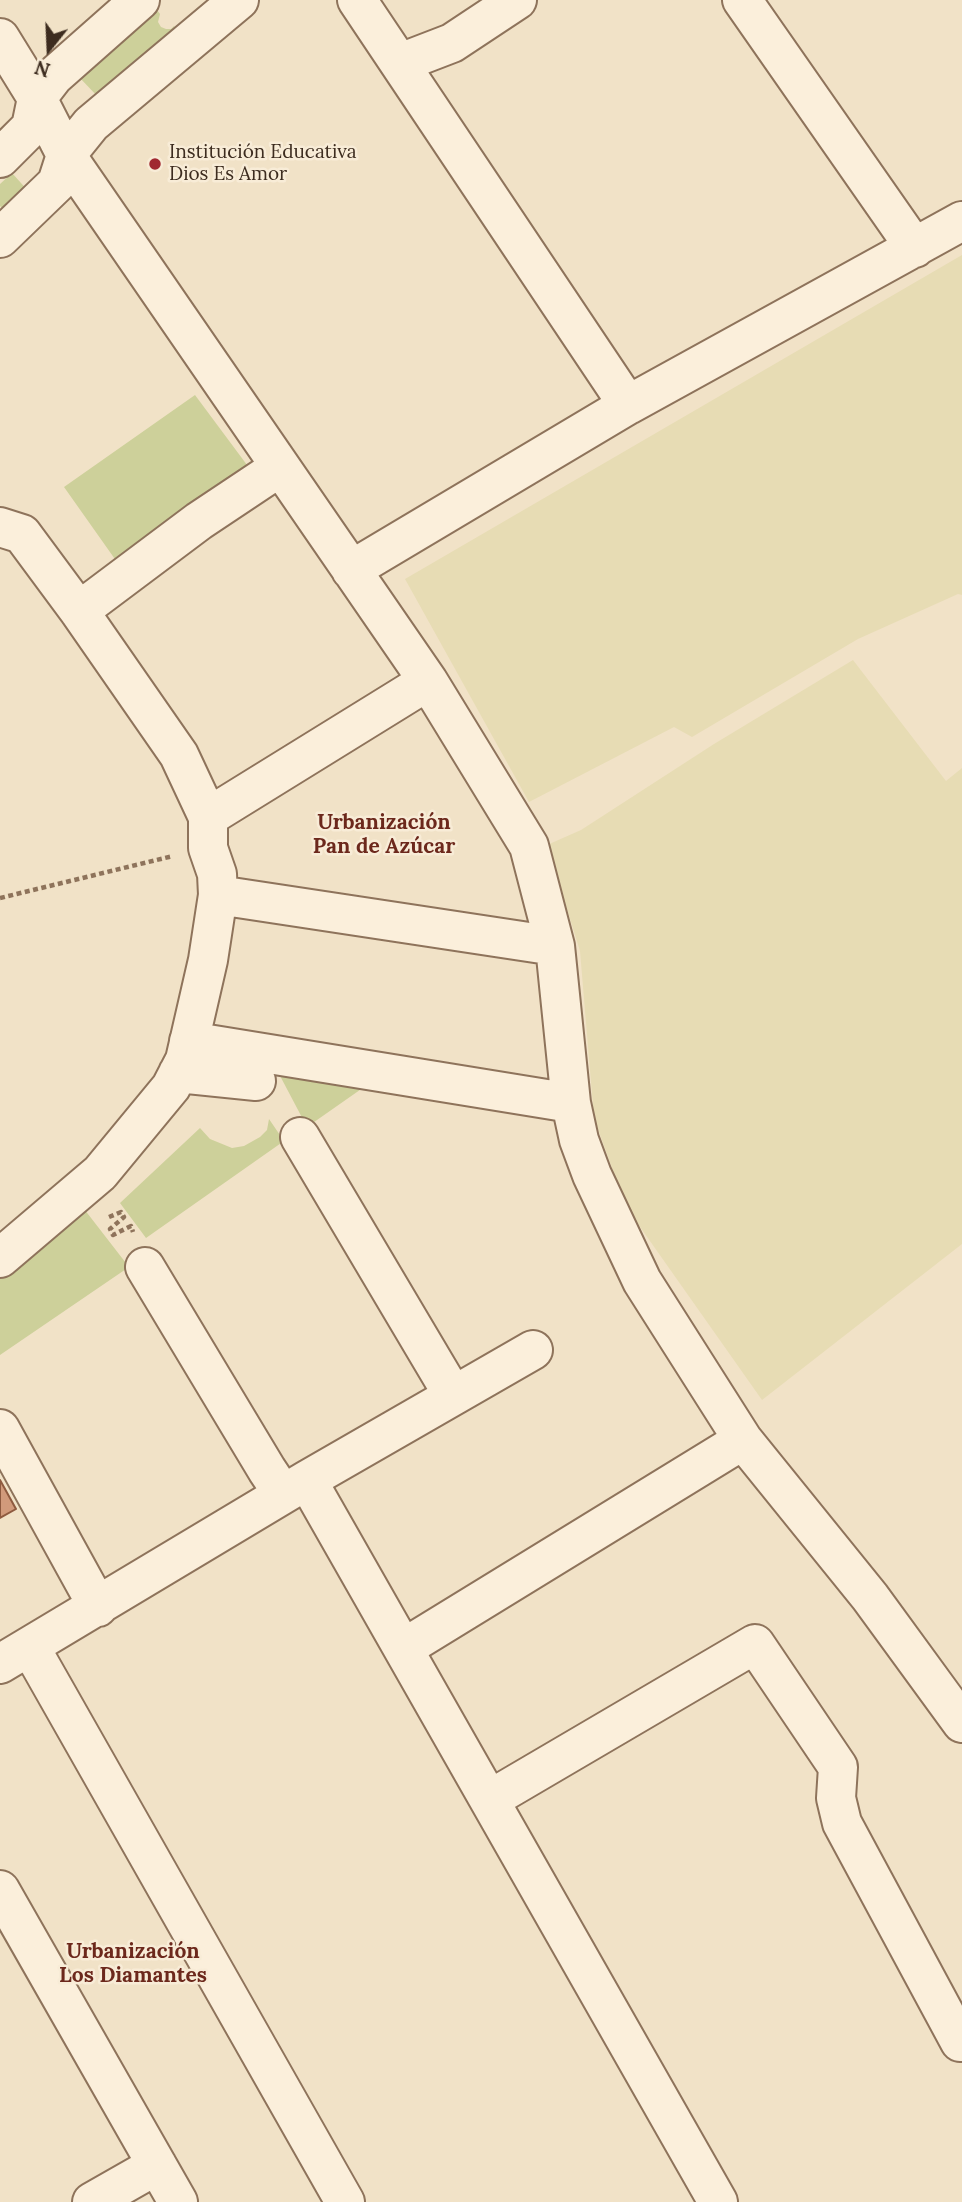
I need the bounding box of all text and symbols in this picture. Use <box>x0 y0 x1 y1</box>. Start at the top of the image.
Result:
north arrow <box>14 14 84 84</box>
text: N <box>32 55 53 83</box>
place label: Institución Educativa Dios Es Amor <box>169 142 356 186</box>
marker: Institución Educativa Dios Es Amor <box>147 156 163 172</box>
district label: Urbanización Pan de Azúcar <box>313 810 455 860</box>
district label: Urbanización Los Diamantes <box>59 1939 207 1989</box>

